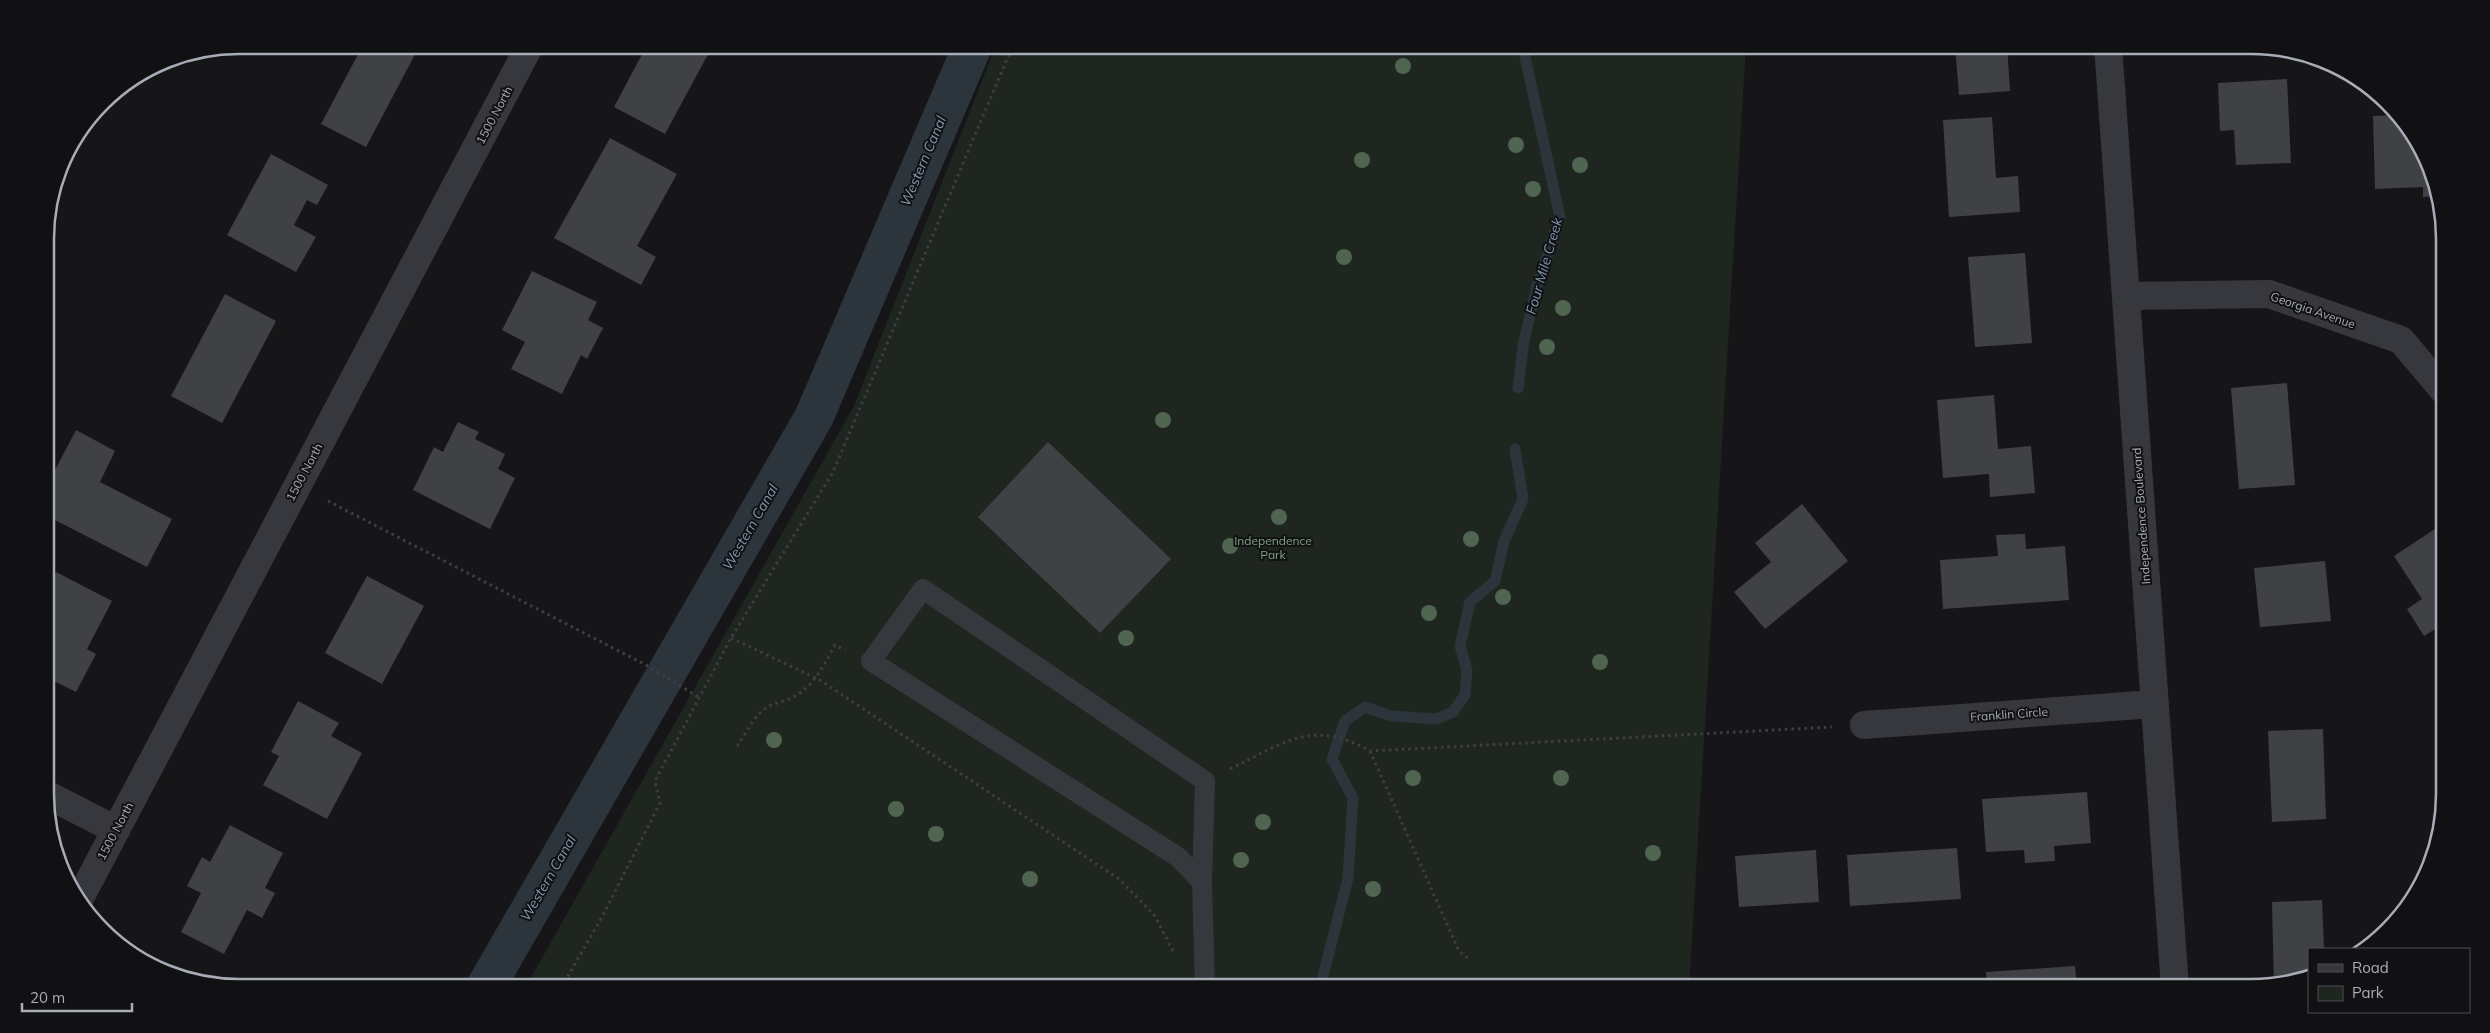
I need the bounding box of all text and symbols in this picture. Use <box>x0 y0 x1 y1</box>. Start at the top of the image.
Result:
street label: 1500 North <box>472 83 516 147</box>
water label: Western Canal <box>896 113 950 209</box>
water label: Four Mile Creek <box>1522 215 1567 316</box>
street label: Georgia Avenue <box>2269 288 2357 332</box>
street label: 1500 North <box>282 440 326 504</box>
street label: Independence Boulevard <box>2129 447 2153 585</box>
water label: Western Canal <box>718 480 782 573</box>
park label: Independence Park <box>1234 533 1312 562</box>
street label: Franklin Circle <box>1970 704 2048 724</box>
street label: 1500 North <box>93 799 137 863</box>
water label: Western Canal <box>516 831 580 924</box>
legend <box>2308 948 2470 1013</box>
text: Road <box>2352 958 2389 977</box>
scale bar <box>22 980 132 1012</box>
text: Park <box>2352 983 2384 1002</box>
text: 20 m <box>30 988 65 1007</box>

